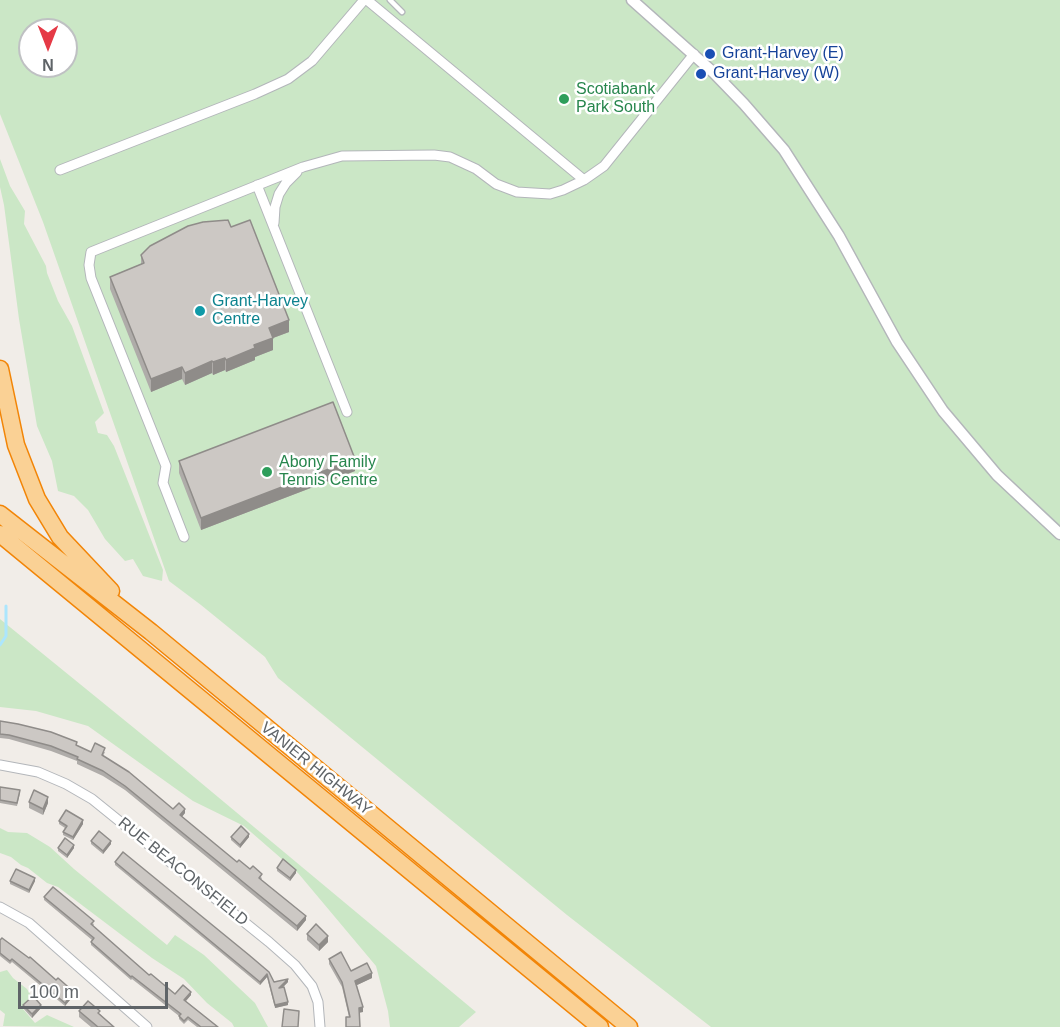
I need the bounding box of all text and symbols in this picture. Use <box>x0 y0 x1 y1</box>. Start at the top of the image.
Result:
north arrow <box>18 18 78 78</box>
place label: Grant-Harvey (E) <box>722 44 844 64</box>
marker: Grant-Harvey (E) <box>703 47 717 61</box>
text: N <box>42 56 54 73</box>
place label: Grant-Harvey (W) <box>713 64 839 84</box>
marker: Grant-Harvey (W) <box>694 67 708 81</box>
place label: Scotiabank Park South <box>576 80 655 118</box>
marker: Scotiabank Park South <box>557 92 571 106</box>
place label: Grant-Harvey Centre <box>212 292 308 330</box>
marker: Grant-Harvey Centre <box>193 304 207 318</box>
place label: Abony Family Tennis Centre <box>279 453 378 491</box>
marker: Abony Family Tennis Centre <box>260 465 274 479</box>
street label: VANIER HIGHWAY <box>257 718 375 820</box>
street label: RUE BEACONSFIELD <box>114 814 252 930</box>
scale bar <box>21 970 171 1008</box>
text: 100 m <box>29 982 79 1002</box>

